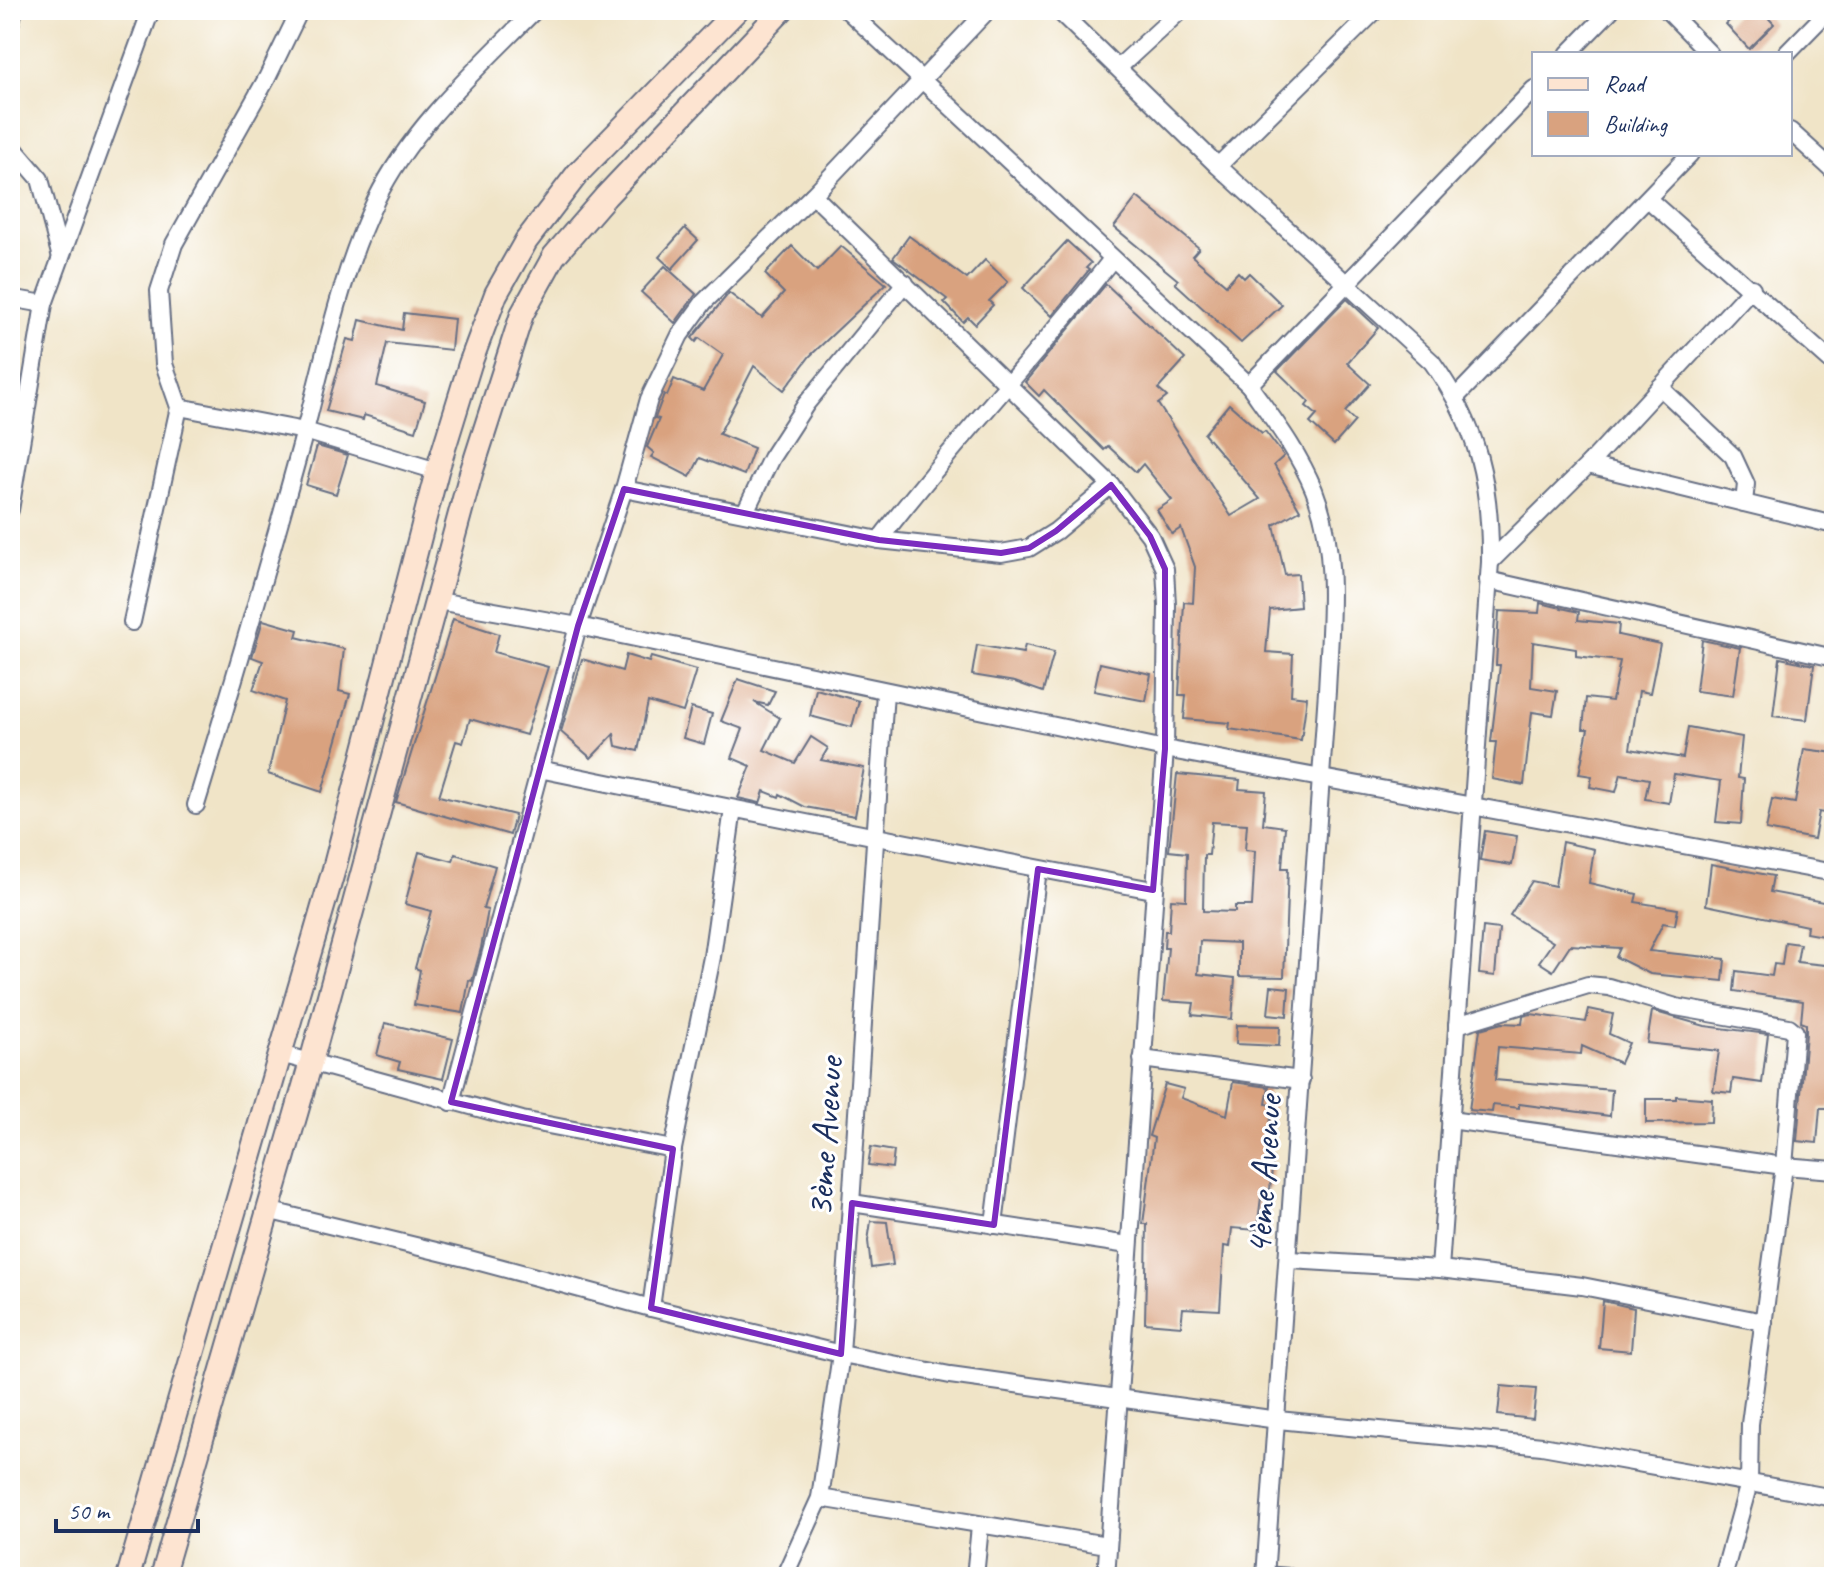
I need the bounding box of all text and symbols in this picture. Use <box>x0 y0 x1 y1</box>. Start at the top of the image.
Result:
legend <box>1532 52 1792 156</box>
text: Road <box>1604 69 1648 99</box>
text: Building <box>1604 109 1669 139</box>
street label: 3ème Avenue <box>795 1053 854 1218</box>
street label: 4ème Avenue <box>1234 1091 1293 1256</box>
scale bar <box>56 1483 198 1533</box>
text: 50 m <box>68 1496 111 1526</box>

